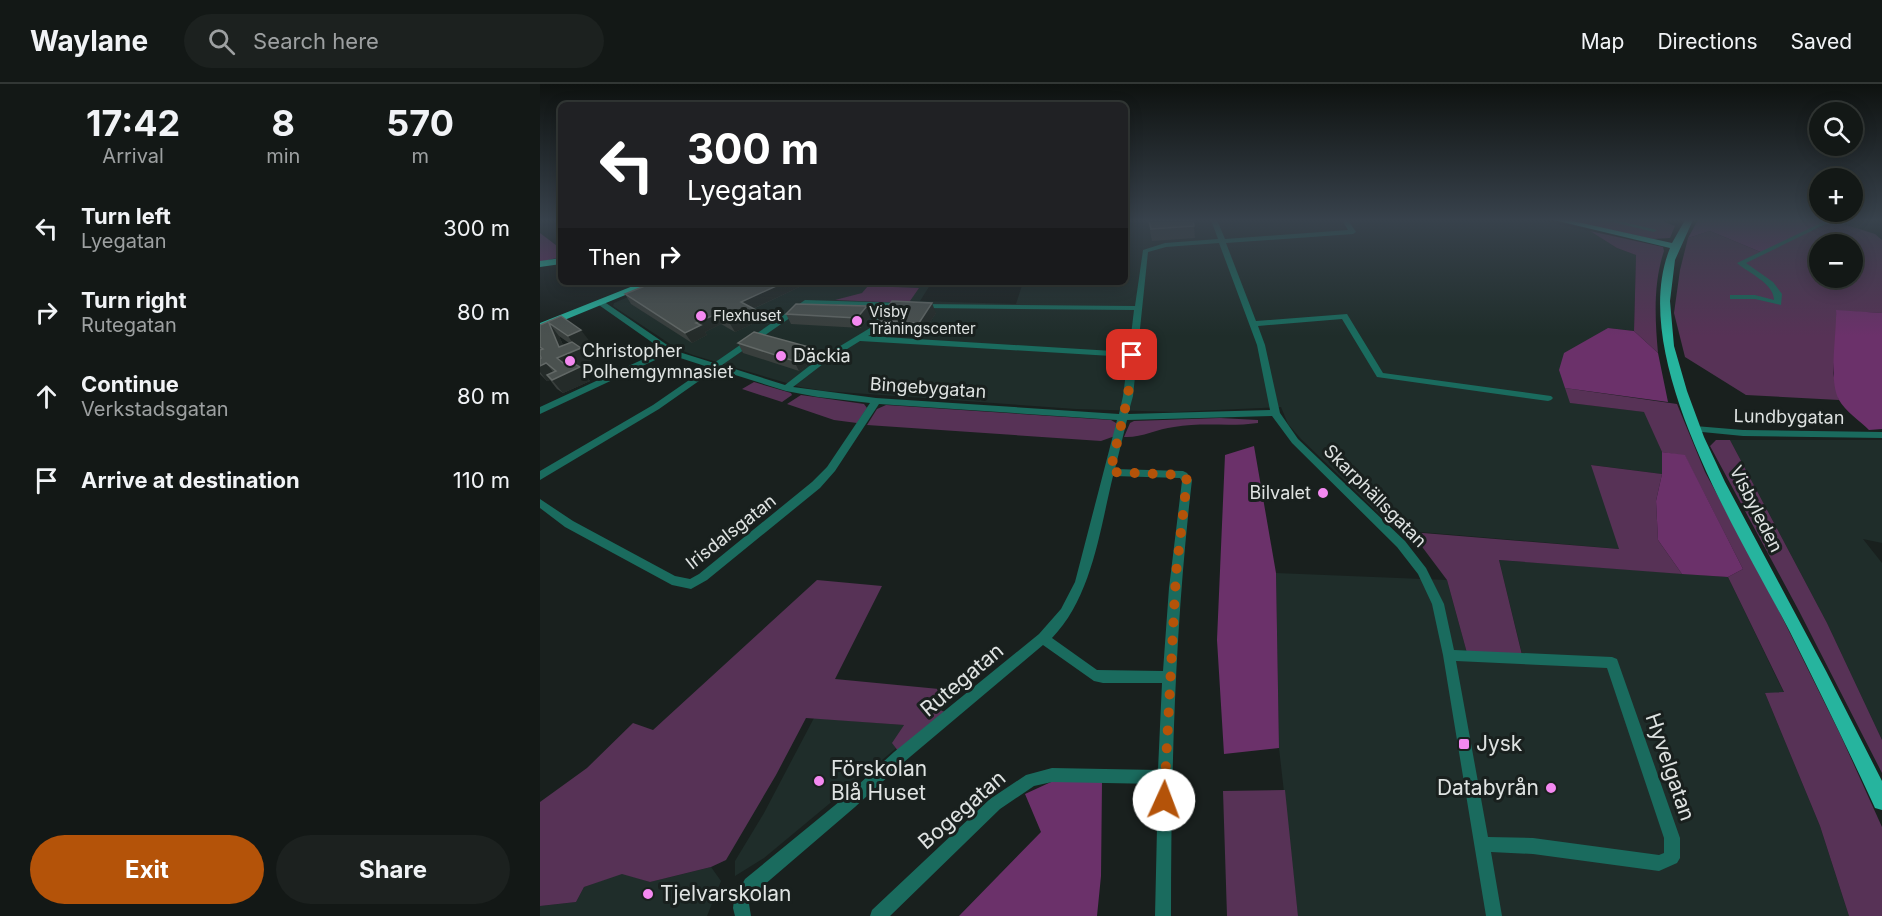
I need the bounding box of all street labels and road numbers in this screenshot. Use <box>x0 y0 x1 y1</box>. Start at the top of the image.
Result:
street label: Bingebygatan <box>869 373 987 402</box>
street label: Lundbygatan <box>1733 405 1845 428</box>
street label: Skarphällsgatan <box>1320 440 1431 551</box>
street label: Visbyleden <box>1726 462 1787 555</box>
street label: Irisdalsgatan <box>681 490 780 573</box>
street label: Rutegatan <box>915 638 1008 722</box>
street label: Hyvelgatan <box>1640 710 1701 824</box>
street label: Bogegatan <box>913 765 1010 854</box>

